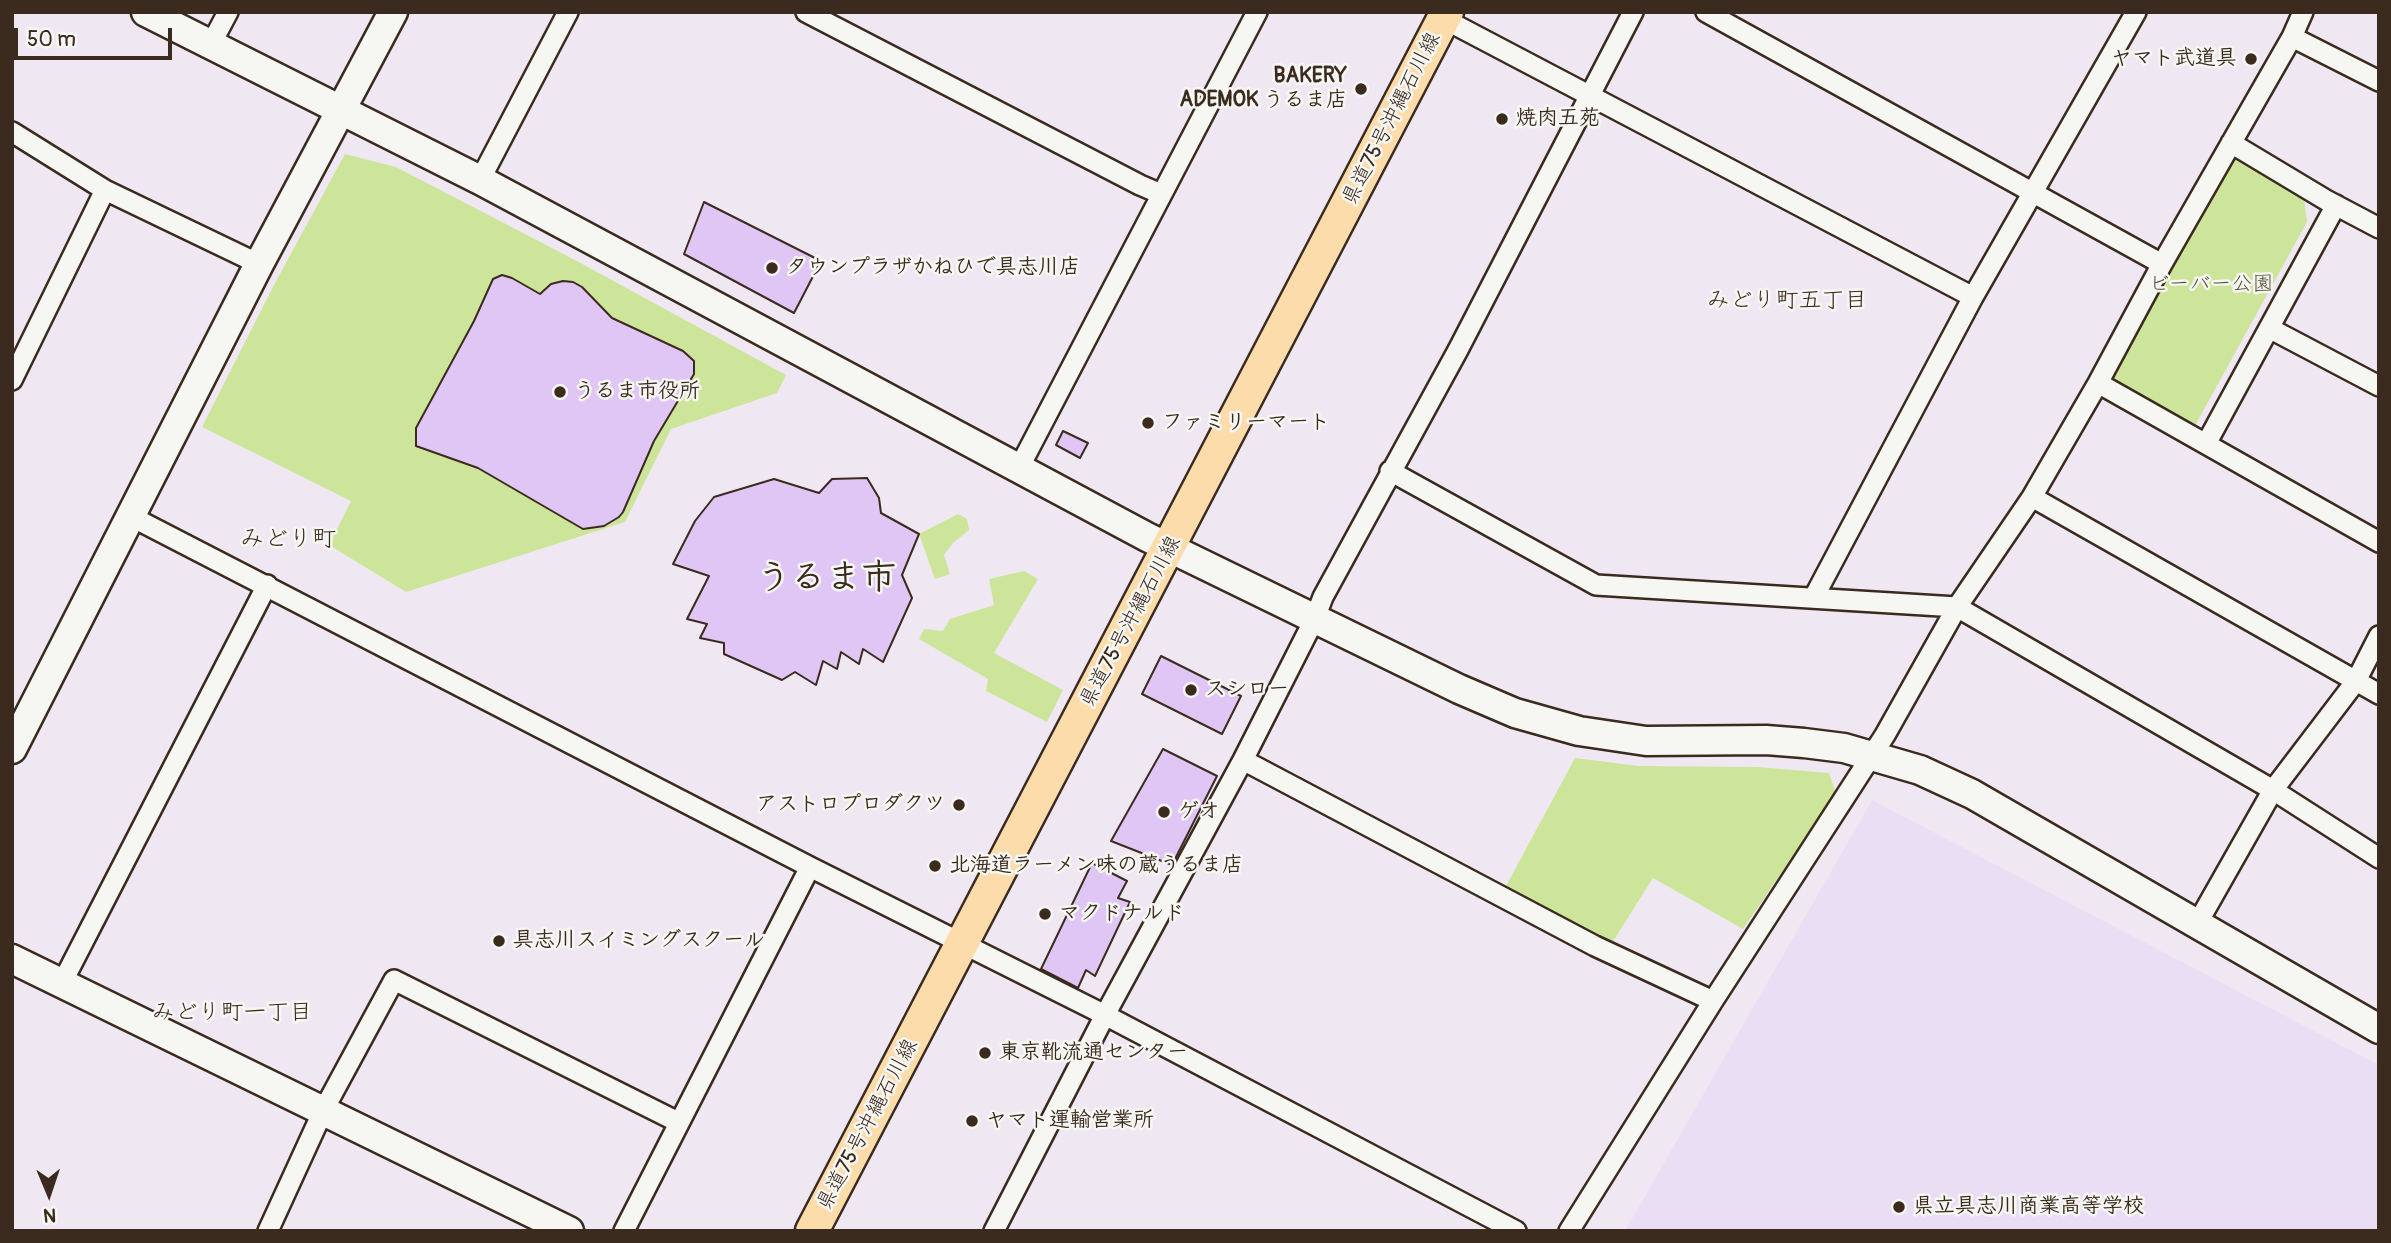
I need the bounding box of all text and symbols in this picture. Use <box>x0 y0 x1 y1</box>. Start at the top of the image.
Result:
scale bar <box>18 14 175 58</box>
text: 50 m <box>27 26 76 53</box>
street label: 県道75号沖縄石川線 <box>1338 28 1446 210</box>
place label: ヤマト武道具 <box>2111 46 2237 72</box>
marker: ヤマト武道具 <box>2243 51 2259 67</box>
place label: BAKERY ADEMOK うるま店 <box>1180 64 1347 114</box>
marker: BAKERY ADEMOK うるま店 <box>1353 81 1369 97</box>
place label: 焼肉五苑 <box>1516 106 1600 132</box>
marker: 焼肉五苑 <box>1494 111 1510 127</box>
place label: タウンプラザかねひで具志川店 <box>786 255 1080 281</box>
marker: タウンプラザかねひで具志川店 <box>764 260 780 276</box>
park label: ビーバー公園 <box>2149 272 2273 298</box>
district label: みどり町五丁目 <box>1707 287 1867 315</box>
place label: うるま市役所 <box>574 379 700 405</box>
marker: うるま市役所 <box>552 384 568 400</box>
place label: ファミリーマート <box>1162 410 1330 436</box>
marker: ファミリーマート <box>1140 415 1156 431</box>
district label: みどり町 <box>240 526 336 554</box>
street label: 県道75号沖縄石川線 <box>1075 532 1187 712</box>
district label: うるま市 <box>756 558 896 600</box>
place label: スシロー <box>1205 677 1289 703</box>
marker: スシロー <box>1183 682 1199 698</box>
place label: アストロプロダクツ <box>756 792 945 818</box>
marker: アストロプロダクツ <box>951 797 967 813</box>
place label: ゲオ <box>1178 799 1220 825</box>
marker: ゲオ <box>1156 804 1172 820</box>
place label: 北海道ラーメン味の蔵うるま店 <box>949 853 1243 879</box>
marker: 北海道ラーメン味の蔵うるま店 <box>927 858 943 874</box>
place label: マクドナルド <box>1059 901 1185 927</box>
marker: マクドナルド <box>1037 906 1053 922</box>
place label: 具志川スイミングスクール <box>513 928 765 954</box>
marker: 具志川スイミングスクール <box>491 933 507 949</box>
district label: みどり町一丁目 <box>152 999 312 1027</box>
street label: 県道75号沖縄石川線 <box>812 1035 924 1215</box>
place label: 東京靴流通センター <box>999 1040 1188 1066</box>
marker: 東京靴流通センター <box>977 1045 993 1061</box>
place label: ヤマト運輸営業所 <box>986 1108 1154 1134</box>
marker: ヤマト運輸営業所 <box>964 1113 980 1129</box>
north arrow <box>14 1159 84 1229</box>
place label: 県立具志川商業高等学校 <box>1913 1194 2144 1220</box>
marker: 県立具志川商業高等学校 <box>1891 1199 1907 1215</box>
text: N <box>43 1203 57 1227</box>

